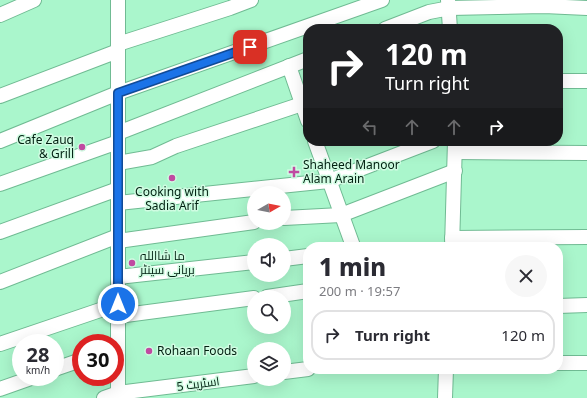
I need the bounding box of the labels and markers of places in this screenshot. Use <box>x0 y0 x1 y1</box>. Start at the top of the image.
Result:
pin <box>233 30 267 64</box>
place label: Cafe Zauq & Grill <box>17 131 74 162</box>
marker: Cafe Zauq & Grill <box>77 142 87 152</box>
place label: Shaheed Manoor Alam Arain <box>303 156 400 187</box>
marker: Shaheed Manoor Alam Arain <box>288 166 300 178</box>
marker: Cooking with Sadia Arif <box>167 173 177 183</box>
place label: Cooking with Sadia Arif <box>135 183 209 214</box>
place label: ما شااللہ بریانی سینٹر <box>139 247 195 278</box>
marker: ما شااللہ بریانی سینٹر <box>127 258 137 268</box>
place label: Rohaan Foods <box>157 342 237 359</box>
marker: Rohaan Foods <box>144 346 154 356</box>

